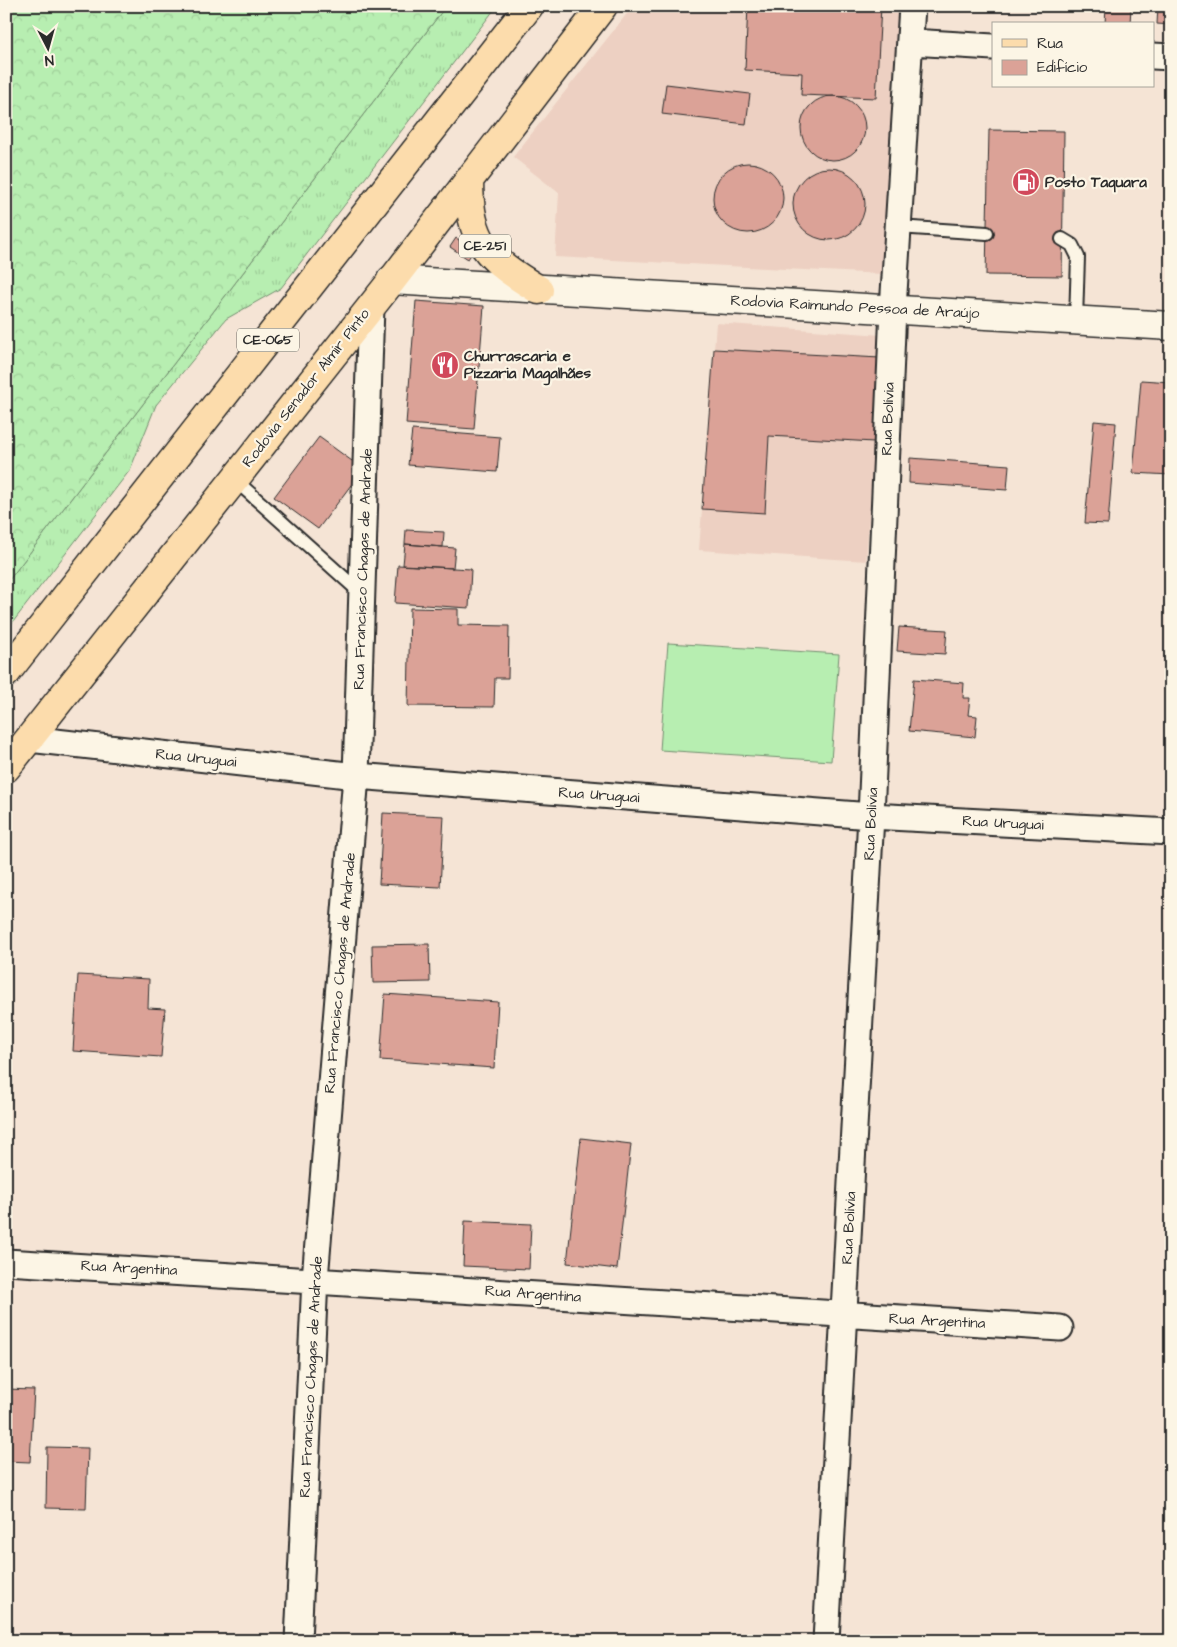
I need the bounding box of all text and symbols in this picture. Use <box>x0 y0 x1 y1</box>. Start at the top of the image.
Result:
north arrow <box>22 22 72 72</box>
legend <box>992 22 1154 88</box>
text: Rua <box>1037 33 1063 54</box>
text: N <box>44 50 55 70</box>
text: Edifício <box>1037 57 1088 78</box>
fuel station icon: Posto Taquara <box>1011 167 1041 197</box>
place label: Posto Taquara <box>1045 172 1147 193</box>
road number: CE-251 <box>459 235 511 258</box>
street label: Rodovia Raimundo Pessoa de Araújo <box>730 290 981 324</box>
street label: Rodovia Senador Almir Pinto <box>237 304 375 472</box>
road number: CE-065 <box>237 328 299 352</box>
place label: Churrascaria e Pizzaria Magalhães <box>464 346 591 386</box>
restaurant icon: Churrascaria e Pizzaria Magalhães <box>430 350 460 380</box>
street label: Rua Bolívia <box>876 382 900 456</box>
street label: Rua Francisco Chagas de Andrade <box>348 448 379 690</box>
street label: Rua Uruguai <box>154 743 238 774</box>
street label: Rua Uruguai <box>558 782 641 809</box>
street label: Rua Bolívia <box>859 786 883 861</box>
street label: Rua Uruguai <box>962 810 1045 837</box>
street label: Rua Francisco Chagas de Andrade <box>319 852 362 1094</box>
street label: Rua Bolívia <box>837 1190 861 1265</box>
street label: Rua Argentina <box>80 1255 178 1282</box>
street label: Rua Francisco Chagas de Andrade <box>294 1256 329 1498</box>
street label: Rua Argentina <box>484 1280 582 1309</box>
street label: Rua Argentina <box>888 1308 986 1335</box>

